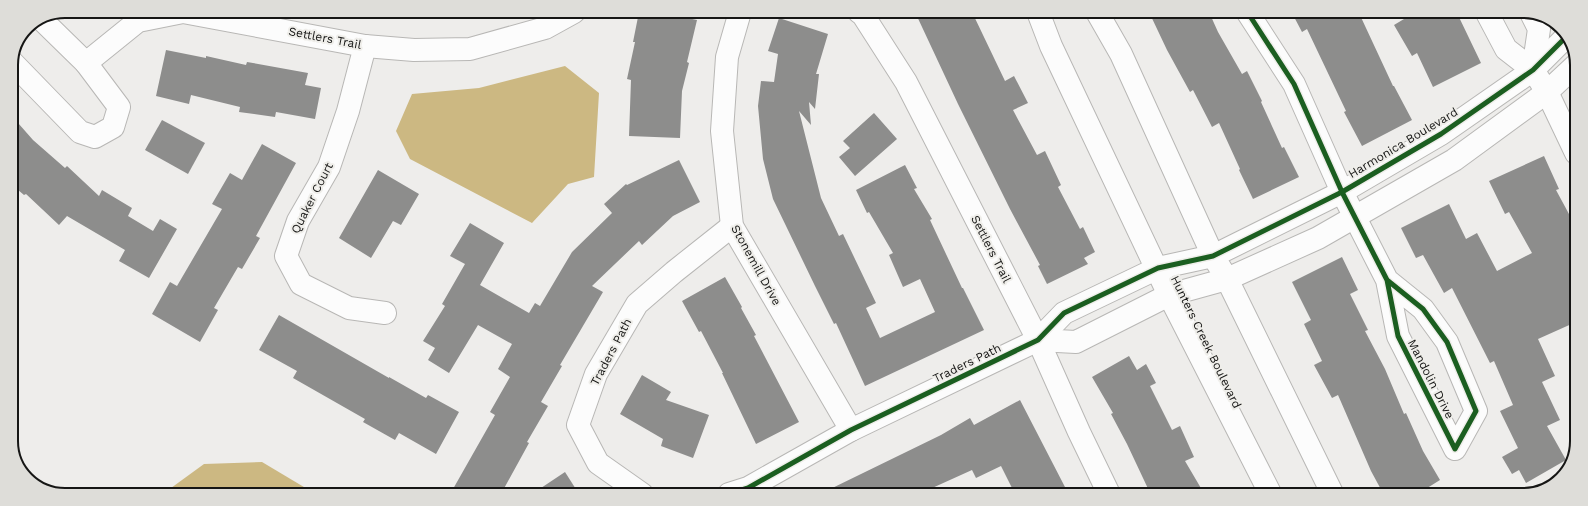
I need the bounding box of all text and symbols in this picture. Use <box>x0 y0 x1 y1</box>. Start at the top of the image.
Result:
street label: Settlers Trail <box>287 24 363 52</box>
street label: Harmonica Boulevard <box>1346 105 1460 181</box>
street label: Quaker Court <box>288 160 336 236</box>
street label: Settlers Trail <box>968 213 1014 285</box>
street label: Stonemill Drive <box>728 222 784 308</box>
street label: Hunters Creek Boulevard <box>1168 273 1244 411</box>
street label: Traders Path <box>588 316 634 388</box>
street label: Mandolin Drive <box>1405 337 1457 421</box>
street label: Traders Path <box>931 341 1003 385</box>

